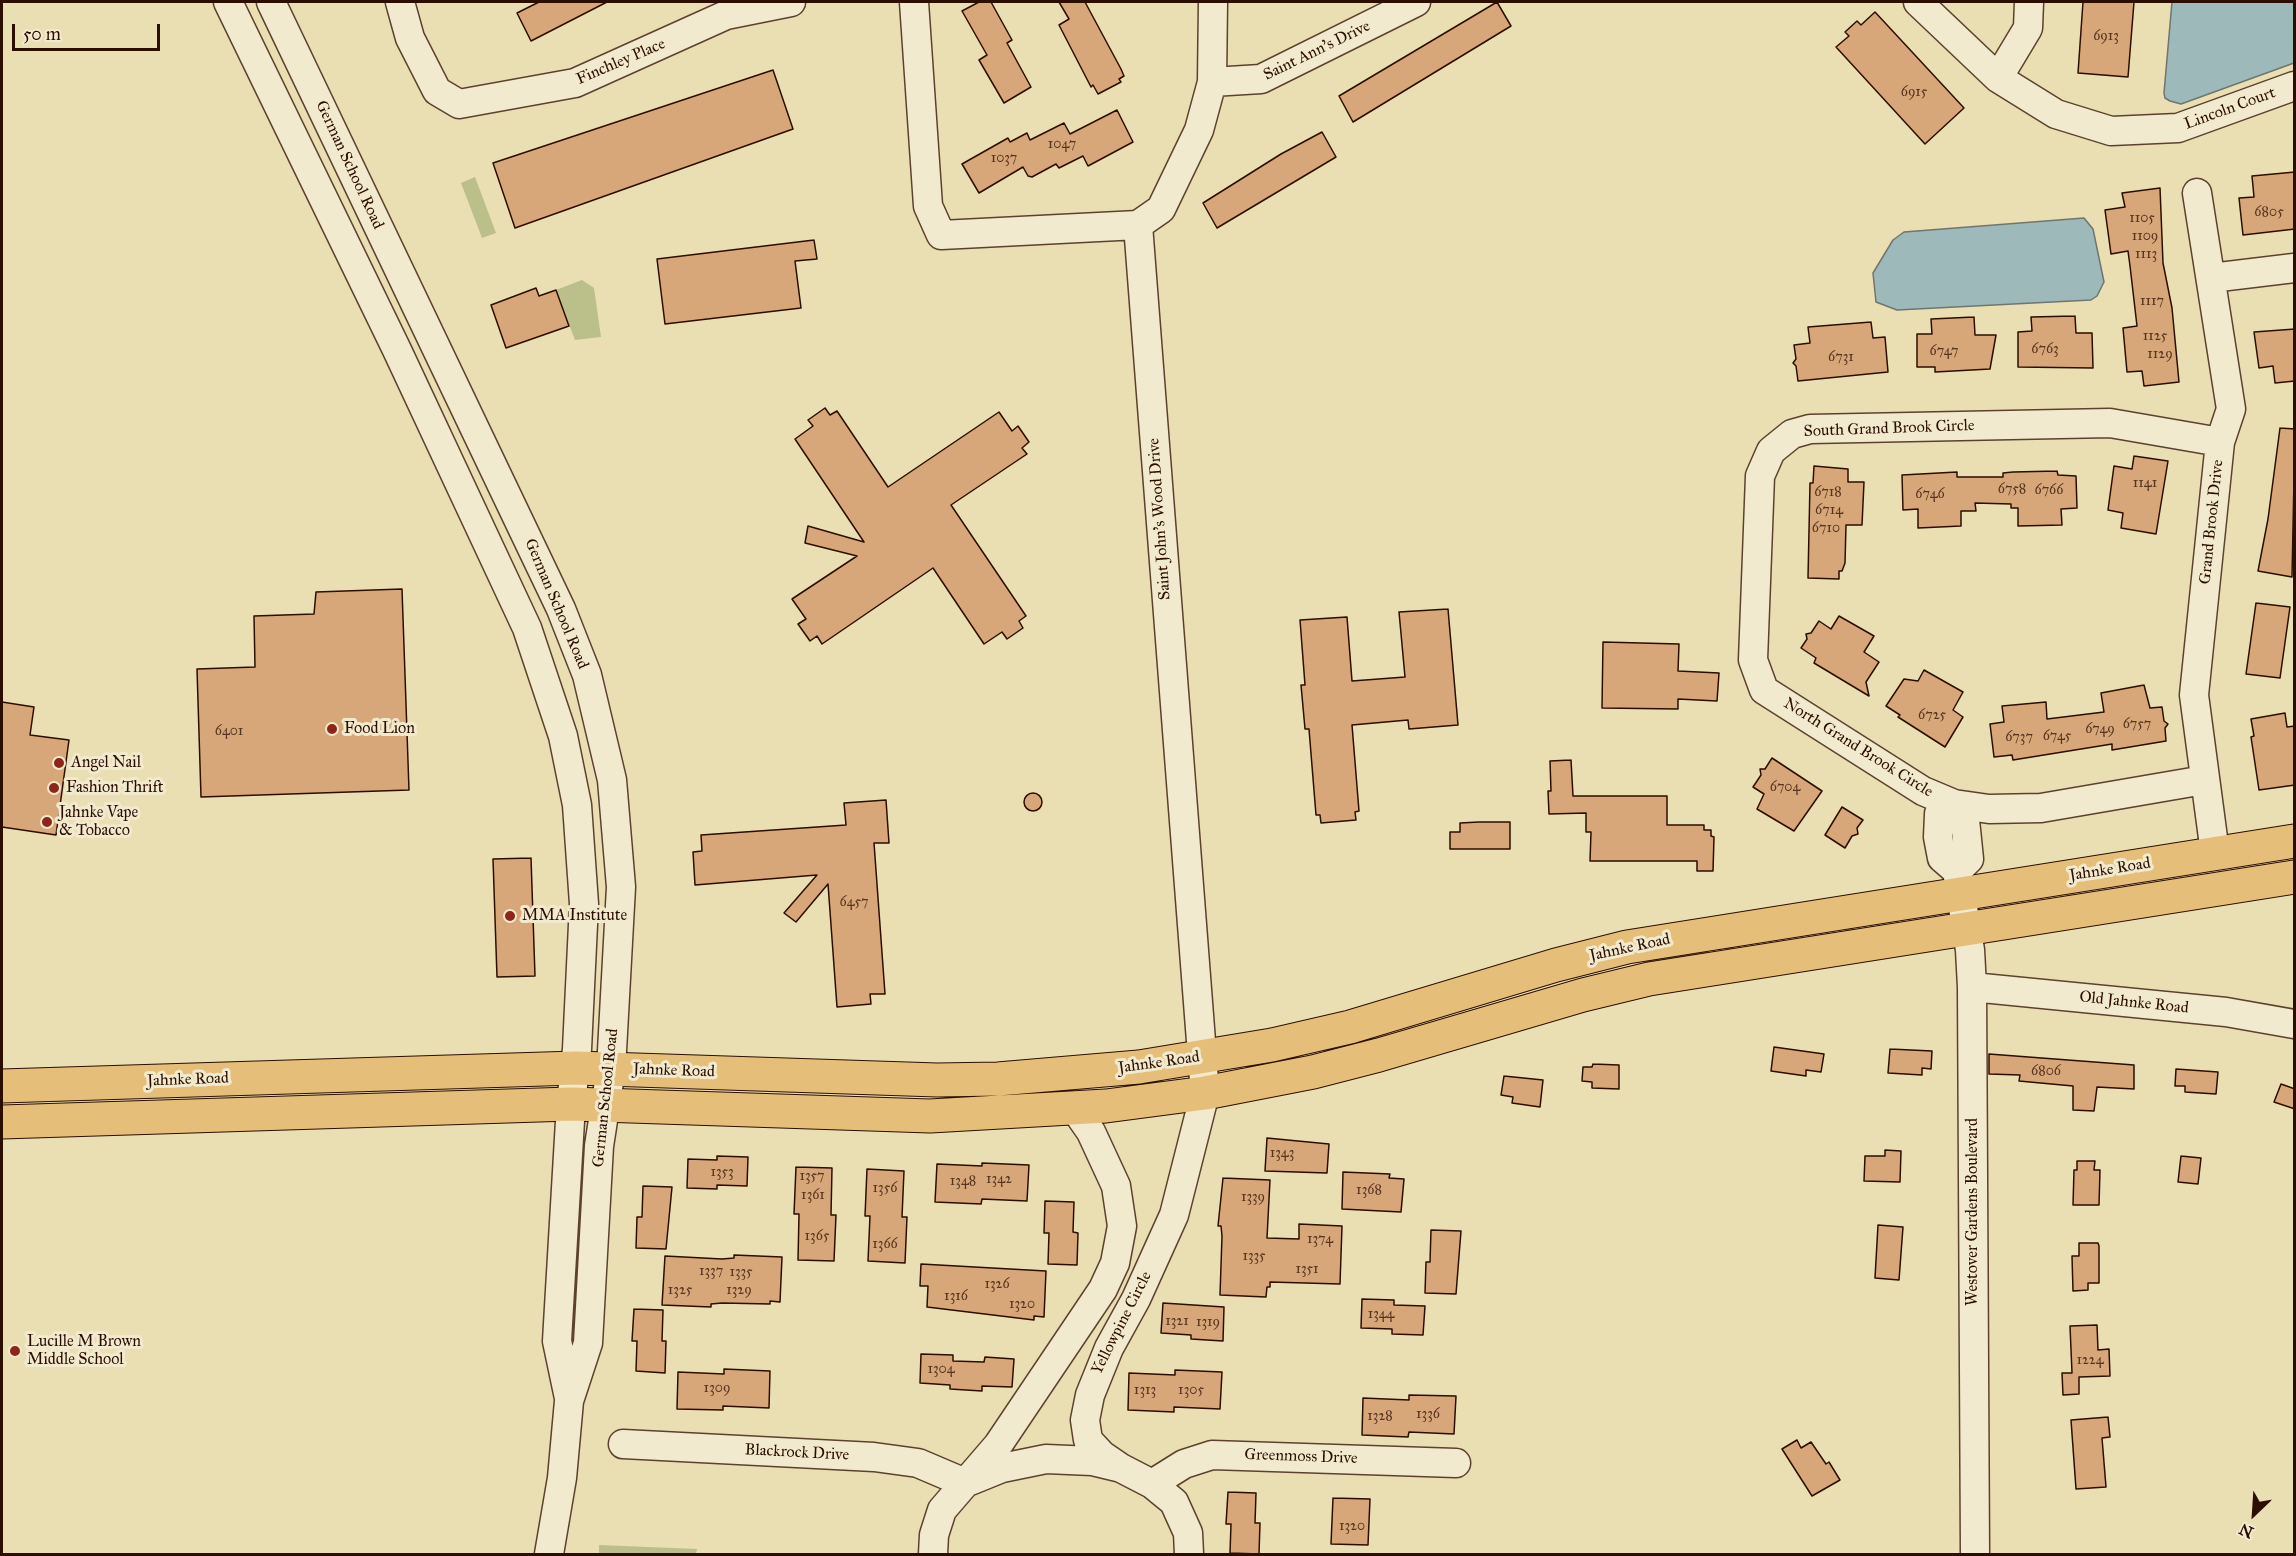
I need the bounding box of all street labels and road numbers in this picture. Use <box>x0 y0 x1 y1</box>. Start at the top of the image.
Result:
street label: Saint Ann's Drive <box>1261 17 1373 85</box>
street label: Finchley Place <box>574 35 668 89</box>
street label: Lincoln Court <box>2182 84 2278 134</box>
street label: German School Road <box>311 98 387 232</box>
street label: South Grand Brook Circle <box>1803 416 1975 442</box>
street label: Saint John's Wood Drive <box>1145 437 1175 601</box>
street label: Grand Brook Drive <box>2196 459 2228 585</box>
street label: German School Road <box>520 536 592 672</box>
street label: North Grand Brook Circle <box>1780 694 1936 802</box>
street label: Jahnke Road <box>2068 854 2152 886</box>
street label: Jahnke Road <box>1588 930 1672 966</box>
street label: Old Jahnke Road <box>2078 988 2190 1018</box>
street label: German School Road <box>589 1028 623 1168</box>
street label: Jahnke Road <box>1117 1048 1201 1078</box>
street label: Jahnke Road <box>633 1060 715 1082</box>
street label: Jahnke Road <box>147 1069 229 1091</box>
street label: Westover Gardens Boulevard <box>1963 1118 1983 1306</box>
street label: Yellowpine Circle <box>1088 1268 1156 1378</box>
street label: Blackrock Drive <box>744 1441 850 1465</box>
street label: Greenmoss Drive <box>1244 1445 1358 1469</box>

